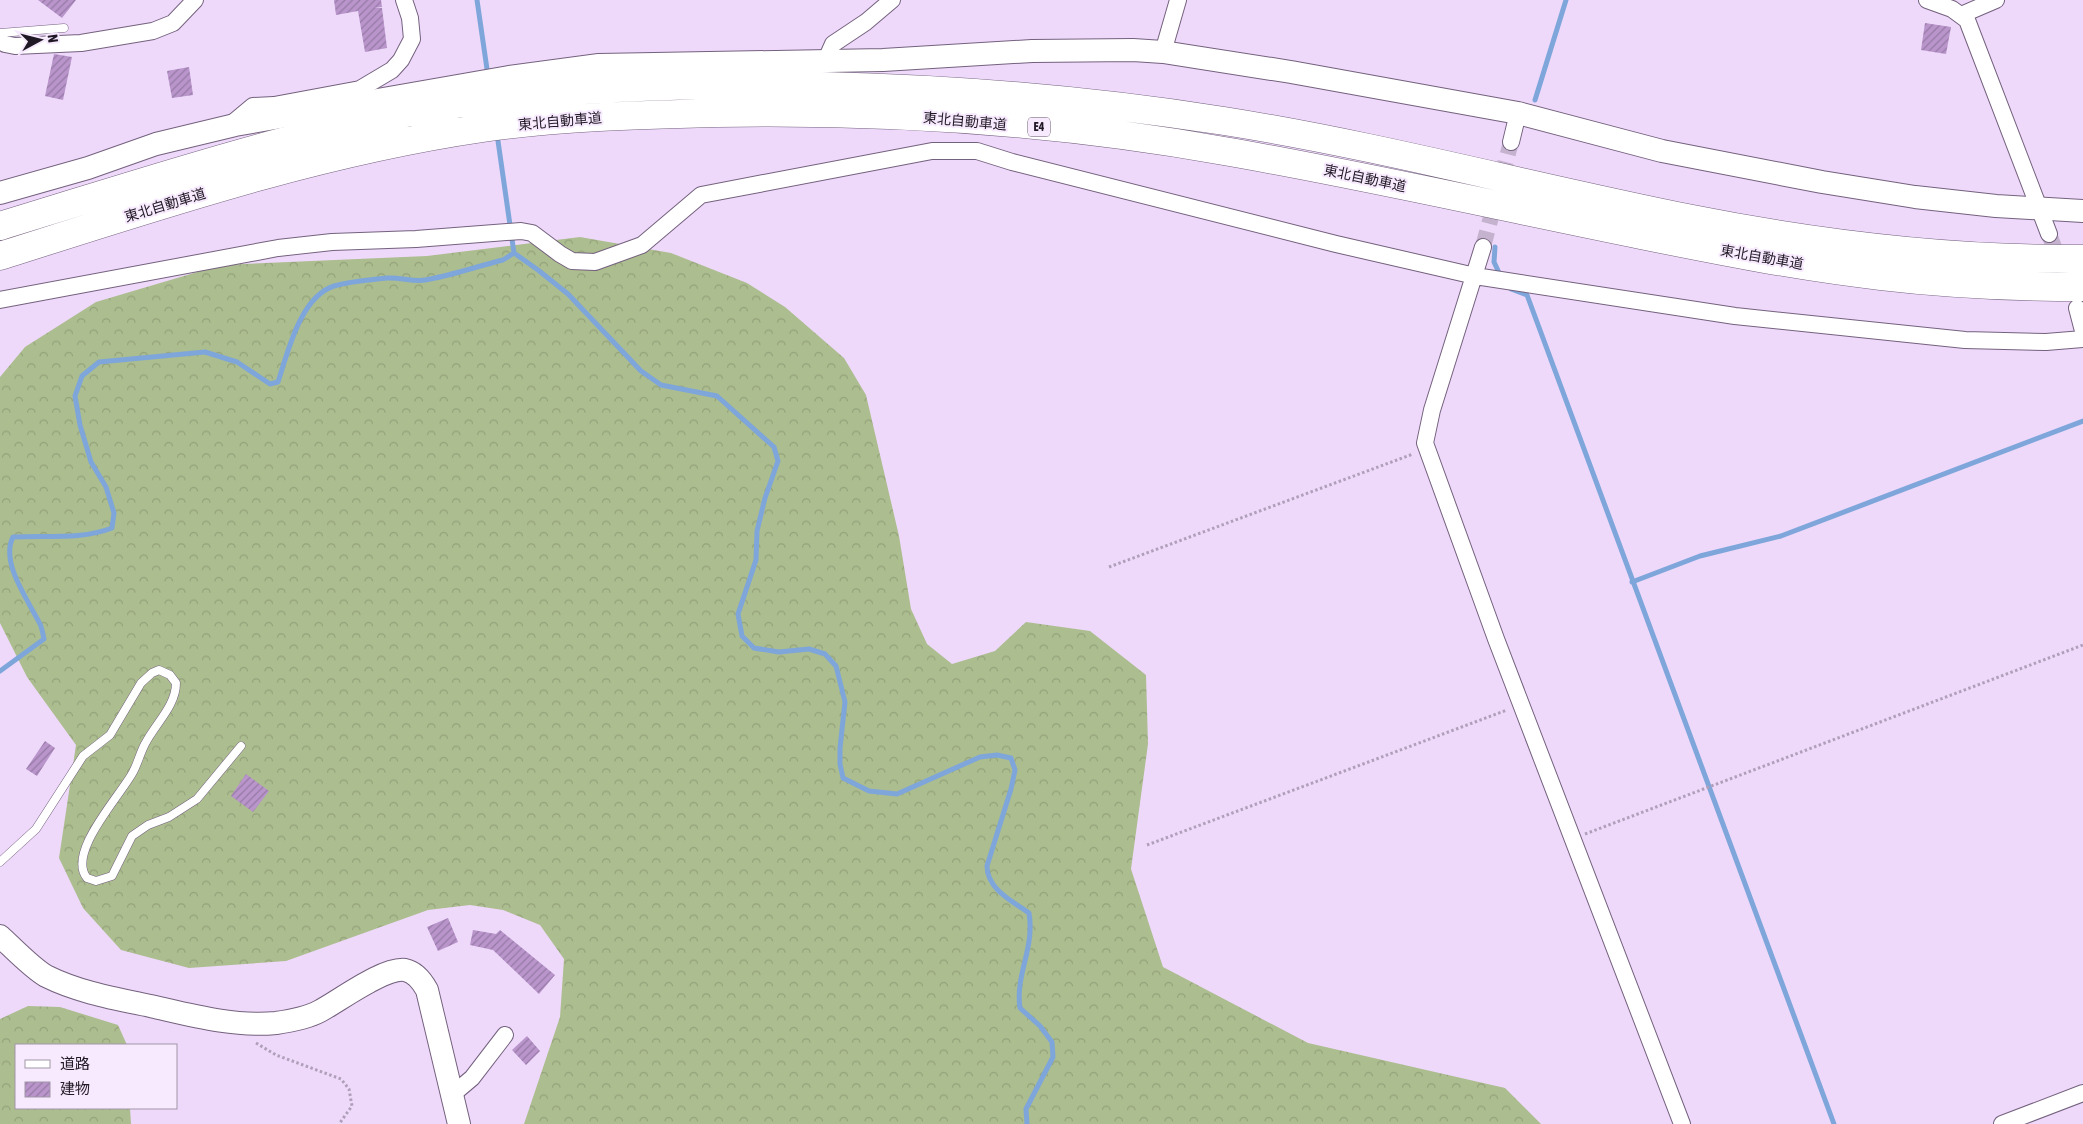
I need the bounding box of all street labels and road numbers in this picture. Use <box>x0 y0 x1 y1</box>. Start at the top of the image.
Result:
street label: 東北自動車道 <box>517 109 603 133</box>
street label: 東北自動車道 <box>922 109 1008 133</box>
road number: E4 <box>1028 118 1050 136</box>
street label: 東北自動車道 <box>1322 161 1408 195</box>
street label: 東北自動車道 <box>122 185 208 225</box>
street label: 東北自動車道 <box>1719 242 1805 272</box>

